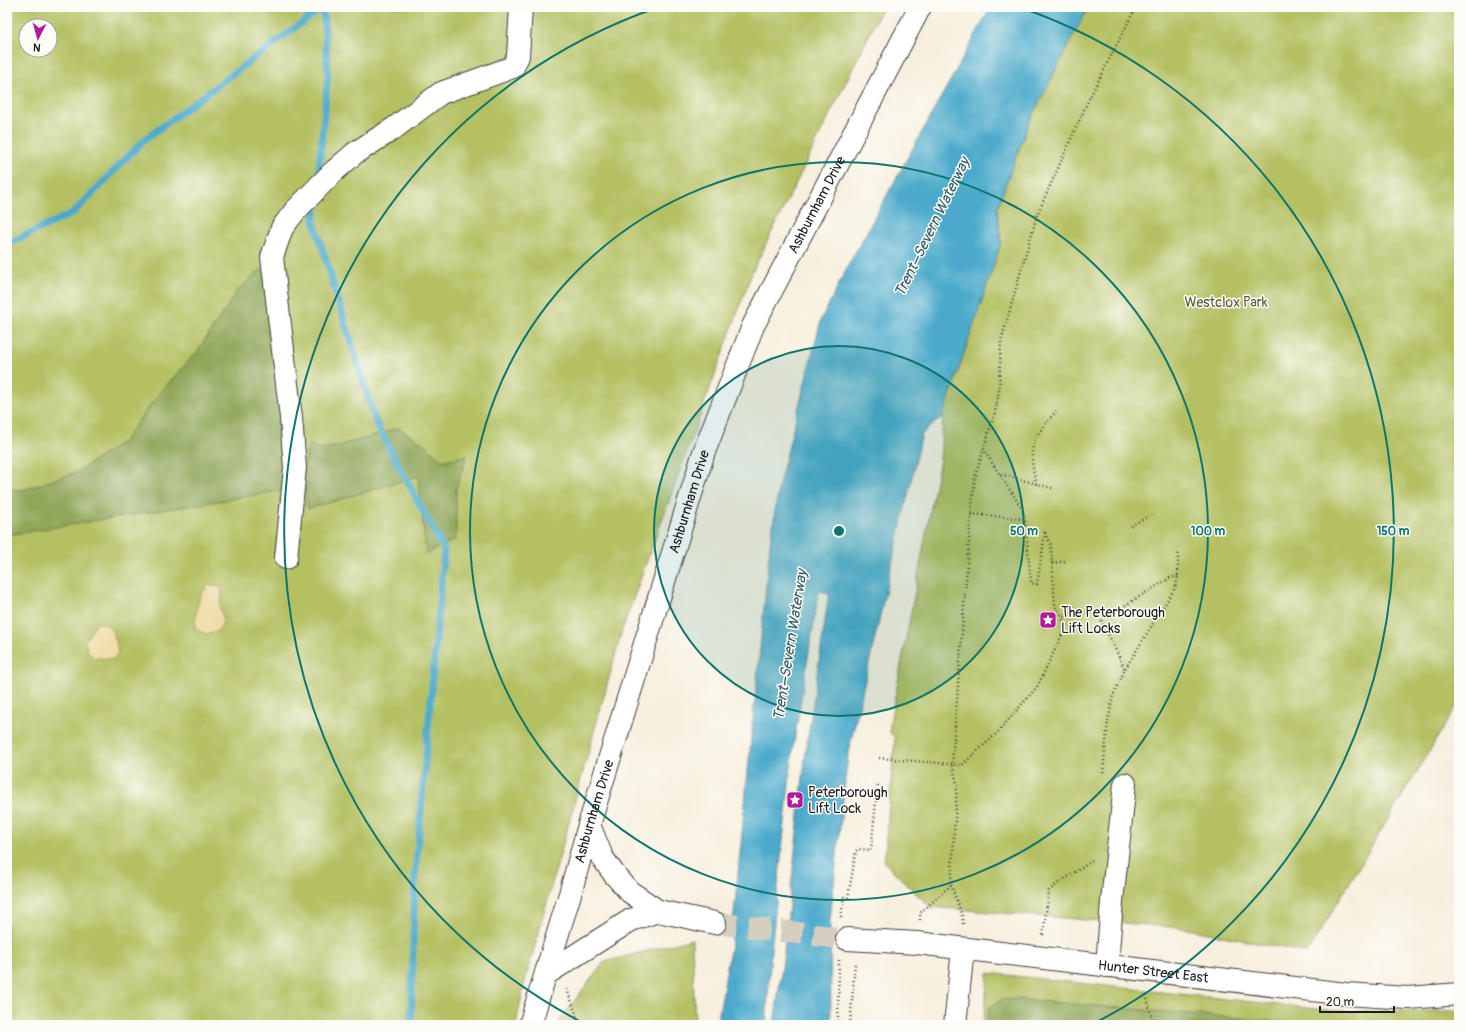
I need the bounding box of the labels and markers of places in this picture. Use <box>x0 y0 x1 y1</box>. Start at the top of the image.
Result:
centre of rings <box>832 524 846 538</box>
place label: The Peterborough Lift Locks <box>1061 604 1165 637</box>
place icon: The Peterborough Lift Locks <box>1038 610 1058 630</box>
place label: Peterborough Lift Lock <box>808 784 888 817</box>
place icon: Peterborough Lift Lock <box>785 790 805 810</box>

